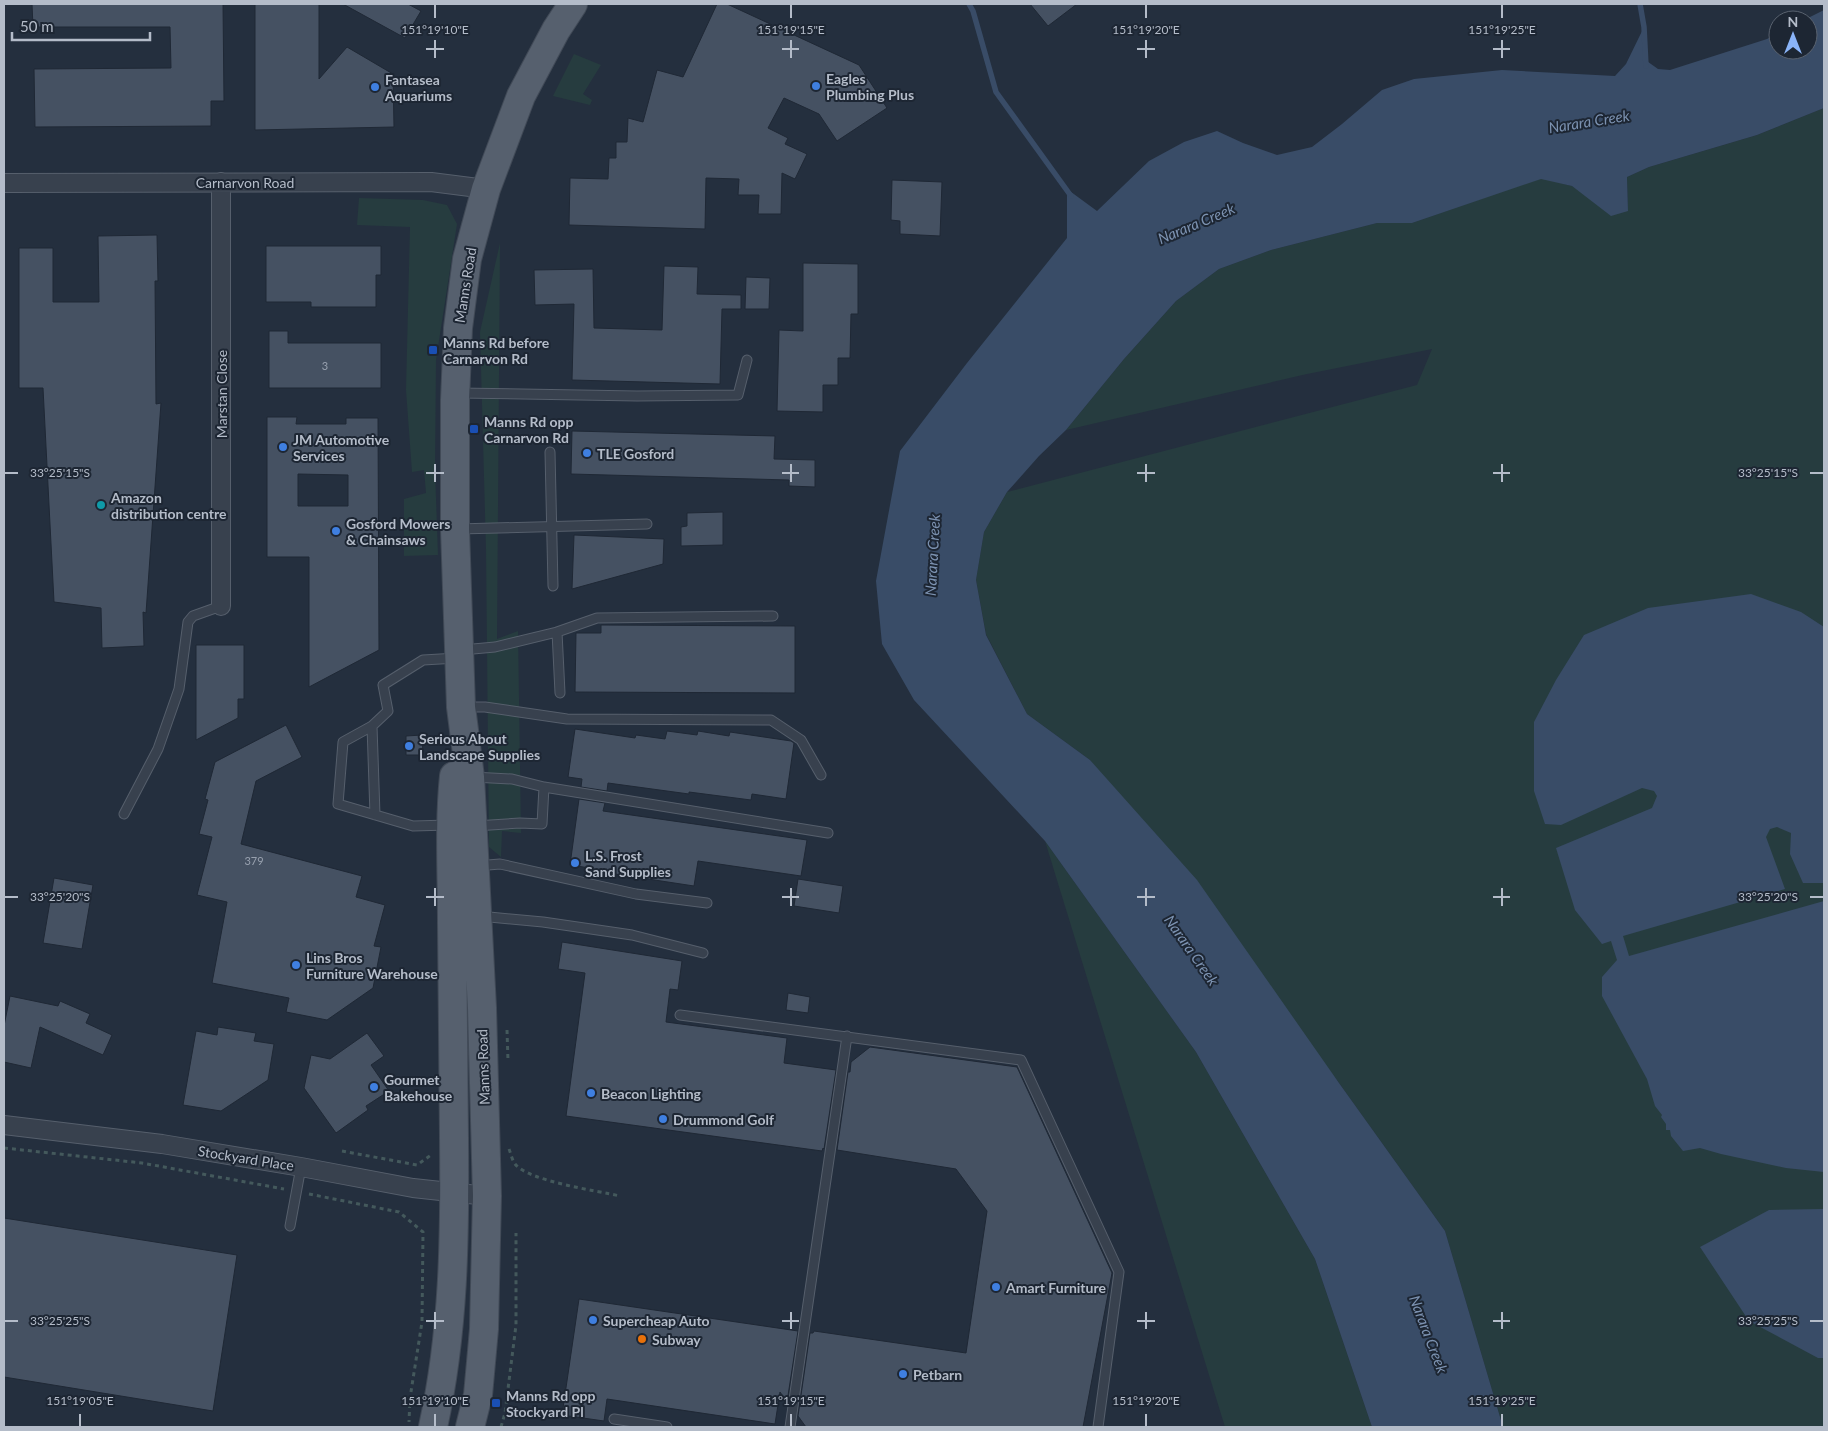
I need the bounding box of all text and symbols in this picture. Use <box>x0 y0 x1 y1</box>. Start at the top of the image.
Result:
scale bar <box>12 10 150 42</box>
north arrow <box>1768 10 1818 60</box>
text: N <box>1788 13 1798 30</box>
text: 50 m <box>20 17 54 35</box>
text: 151°19'10"E <box>401 22 469 37</box>
text: 151°19'15"E <box>757 22 825 37</box>
text: 151°19'20"E <box>1112 22 1180 37</box>
text: 151°19'25"E <box>1468 22 1536 37</box>
place label: Eagles Plumbing Plus <box>826 70 914 103</box>
place label: Fantasea Aquariums <box>384 71 452 104</box>
marker: Eagles Plumbing Plus <box>810 80 822 92</box>
marker: Fantasea Aquariums <box>369 81 381 93</box>
water label: Narara Creek <box>1547 106 1632 136</box>
street label: Carnarvon Road <box>196 174 294 191</box>
water label: Narara Creek <box>1155 198 1238 247</box>
street label: Manns Road <box>451 246 479 324</box>
place label: Manns Rd before Carnarvon Rd <box>443 334 550 367</box>
marker: Manns Rd before Carnarvon Rd <box>427 344 439 356</box>
street label: Marstan Close <box>213 350 230 438</box>
house number: 3 <box>322 359 328 372</box>
place label: Manns Rd opp Carnarvon Rd <box>484 413 573 446</box>
marker: Manns Rd opp Carnarvon Rd <box>468 423 480 435</box>
place label: JM Automotive Services <box>293 431 390 464</box>
marker: JM Automotive Services <box>277 441 289 453</box>
place label: TLE Gosford <box>597 445 674 462</box>
marker: TLE Gosford <box>581 447 593 459</box>
text: 33°25'15"S <box>30 465 90 480</box>
text: 33°25'15"S <box>1738 465 1798 480</box>
place label: Amazon distribution centre <box>110 489 227 522</box>
marker: Amazon distribution centre <box>95 499 107 511</box>
water label: Narara Creek <box>921 513 943 596</box>
place label: Gosford Mowers & Chainsaws <box>346 515 450 548</box>
marker: Gosford Mowers & Chainsaws <box>330 525 342 537</box>
place label: Serious About Landscape Supplies <box>419 730 540 763</box>
marker: Serious About Landscape Supplies <box>403 740 415 752</box>
place label: L.S. Frost Sand Supplies <box>585 847 671 880</box>
house number: 379 <box>244 854 264 867</box>
marker: L.S. Frost Sand Supplies <box>569 857 581 869</box>
text: 33°25'20"S <box>30 889 90 904</box>
text: 33°25'20"S <box>1738 889 1798 904</box>
water label: Narara Creek <box>1161 911 1223 989</box>
place label: Lins Bros Furniture Warehouse <box>306 949 438 982</box>
marker: Lins Bros Furniture Warehouse <box>290 959 302 971</box>
street label: Manns Road <box>473 1029 493 1105</box>
place label: Gourmet Bakehouse <box>384 1071 453 1104</box>
marker: Gourmet Bakehouse <box>368 1081 380 1093</box>
place label: Beacon Lighting <box>601 1085 702 1102</box>
marker: Beacon Lighting <box>585 1087 597 1099</box>
place label: Drummond Golf <box>673 1111 774 1128</box>
marker: Drummond Golf <box>657 1113 669 1125</box>
street label: Stockyard Place <box>197 1142 295 1174</box>
place label: Amart Furniture <box>1005 1279 1106 1296</box>
marker: Amart Furniture <box>990 1281 1002 1293</box>
water label: Narara Creek <box>1406 1293 1452 1376</box>
place label: Supercheap Auto <box>603 1312 710 1329</box>
text: 33°25'25"S <box>30 1313 90 1328</box>
text: 33°25'25"S <box>1738 1313 1798 1328</box>
marker: Supercheap Auto <box>587 1314 599 1326</box>
place label: Subway <box>652 1331 701 1348</box>
marker: Subway <box>636 1333 648 1345</box>
place label: Petbarn <box>913 1366 962 1383</box>
marker: Petbarn <box>897 1368 909 1380</box>
place label: Manns Rd opp Stockyard Pl <box>506 1387 595 1420</box>
text: 151°19'05"E <box>46 1393 114 1408</box>
text: 151°19'10"E <box>401 1393 469 1408</box>
text: 151°19'15"E <box>757 1393 825 1408</box>
text: 151°19'20"E <box>1112 1393 1180 1408</box>
text: 151°19'25"E <box>1468 1393 1536 1408</box>
marker: Manns Rd opp Stockyard Pl <box>490 1397 502 1409</box>

